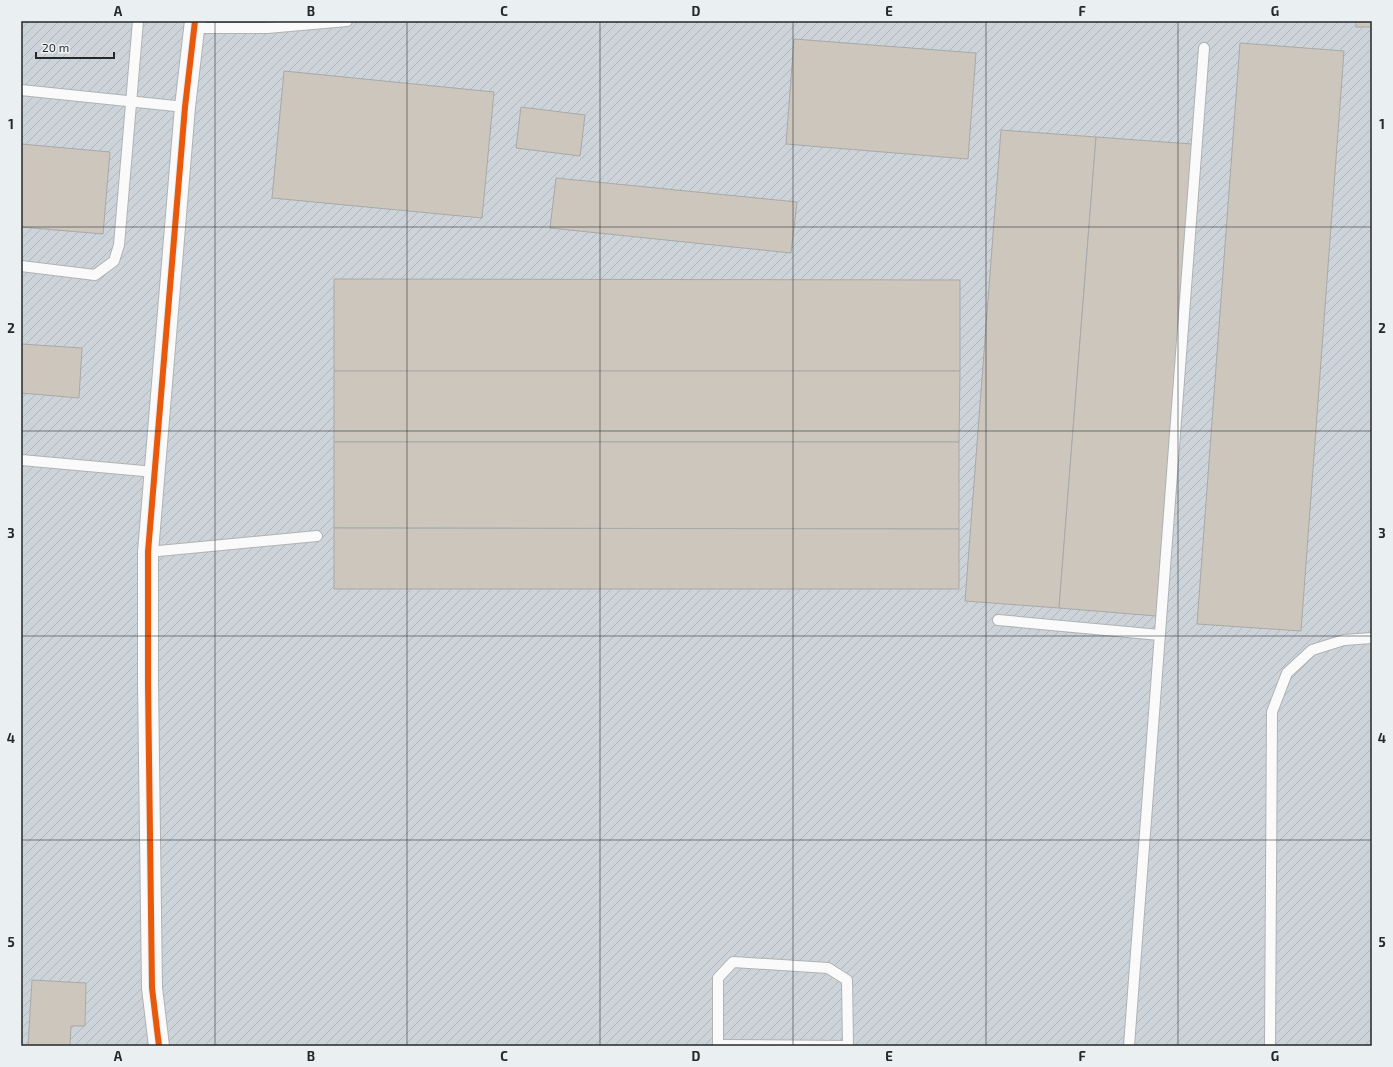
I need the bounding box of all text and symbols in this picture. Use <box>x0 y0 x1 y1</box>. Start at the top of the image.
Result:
text: A <box>114 3 123 19</box>
text: B <box>307 3 315 19</box>
text: C <box>500 3 508 19</box>
text: D <box>692 3 701 19</box>
text: E <box>885 3 893 19</box>
text: F <box>1078 3 1086 19</box>
text: G <box>1271 3 1279 19</box>
scale bar <box>36 34 114 60</box>
text: 20 m <box>42 40 69 54</box>
text: 1 <box>8 116 14 132</box>
text: 1 <box>1379 116 1385 132</box>
text: 2 <box>7 320 15 336</box>
text: 2 <box>1378 320 1386 336</box>
text: 3 <box>7 525 15 541</box>
text: 3 <box>1378 525 1386 541</box>
text: 4 <box>7 730 15 746</box>
text: 4 <box>1378 730 1386 746</box>
text: 5 <box>7 934 15 950</box>
text: 5 <box>1378 934 1386 950</box>
text: A <box>114 1048 123 1064</box>
text: B <box>307 1048 315 1064</box>
text: C <box>500 1048 508 1064</box>
text: D <box>692 1048 701 1064</box>
text: E <box>885 1048 893 1064</box>
text: F <box>1078 1048 1086 1064</box>
text: G <box>1271 1048 1279 1064</box>

